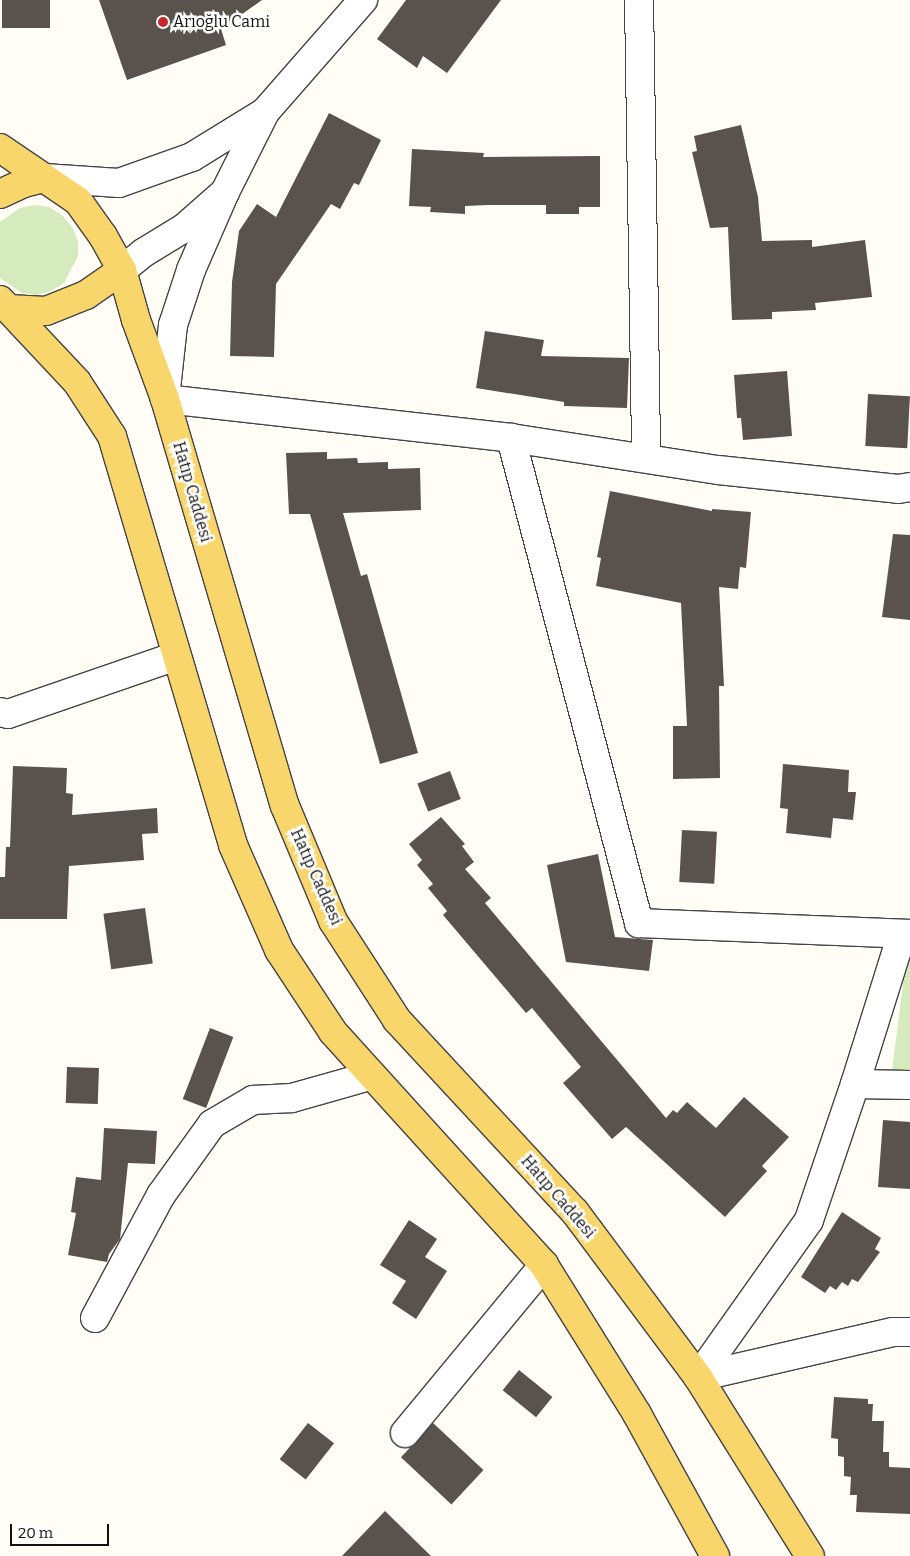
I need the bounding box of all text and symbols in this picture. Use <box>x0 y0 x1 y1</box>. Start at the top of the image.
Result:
place label: Arıoğlu Cami <box>173 12 270 32</box>
marker: Arıoğlu Cami <box>157 16 169 28</box>
street label: Hatıp Caddesi <box>169 440 215 544</box>
street label: Hatıp Caddesi <box>286 826 346 928</box>
street label: Hatıp Caddesi <box>517 1152 599 1242</box>
scale bar <box>12 1514 111 1546</box>
text: 20 m <box>18 1524 53 1542</box>

